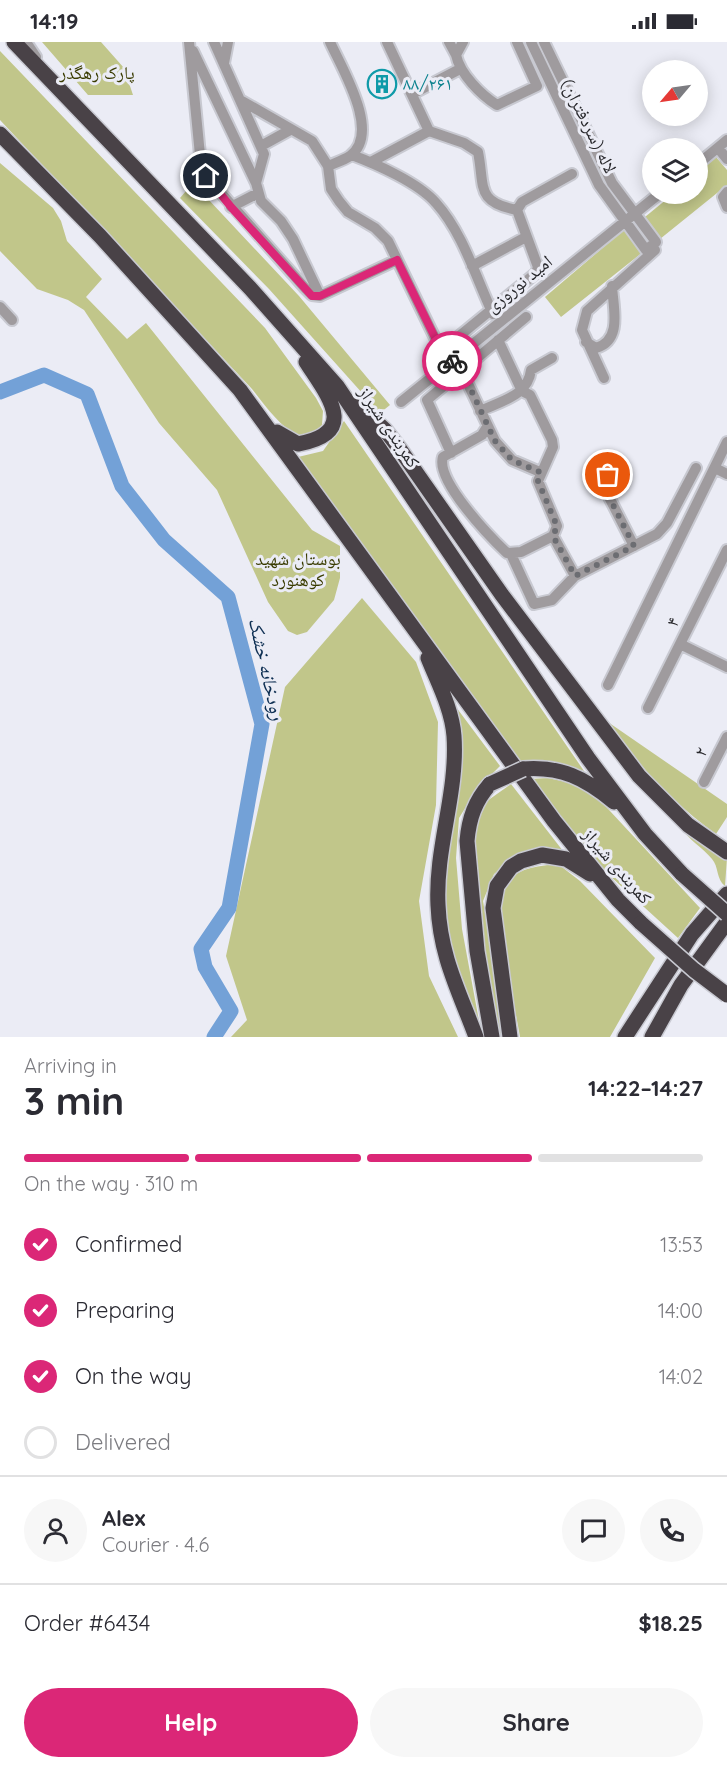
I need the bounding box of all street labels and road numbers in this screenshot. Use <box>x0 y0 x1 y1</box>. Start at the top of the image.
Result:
street label: لاله (سردفتران) <box>557 75 622 177</box>
street label: امید نوروزی <box>481 250 557 317</box>
street label: کمربندی شیراز <box>353 381 425 472</box>
street label: ۴ <box>660 613 685 630</box>
street label: ۲ <box>688 743 713 761</box>
street label: کمربندی شیراز <box>577 822 657 909</box>

